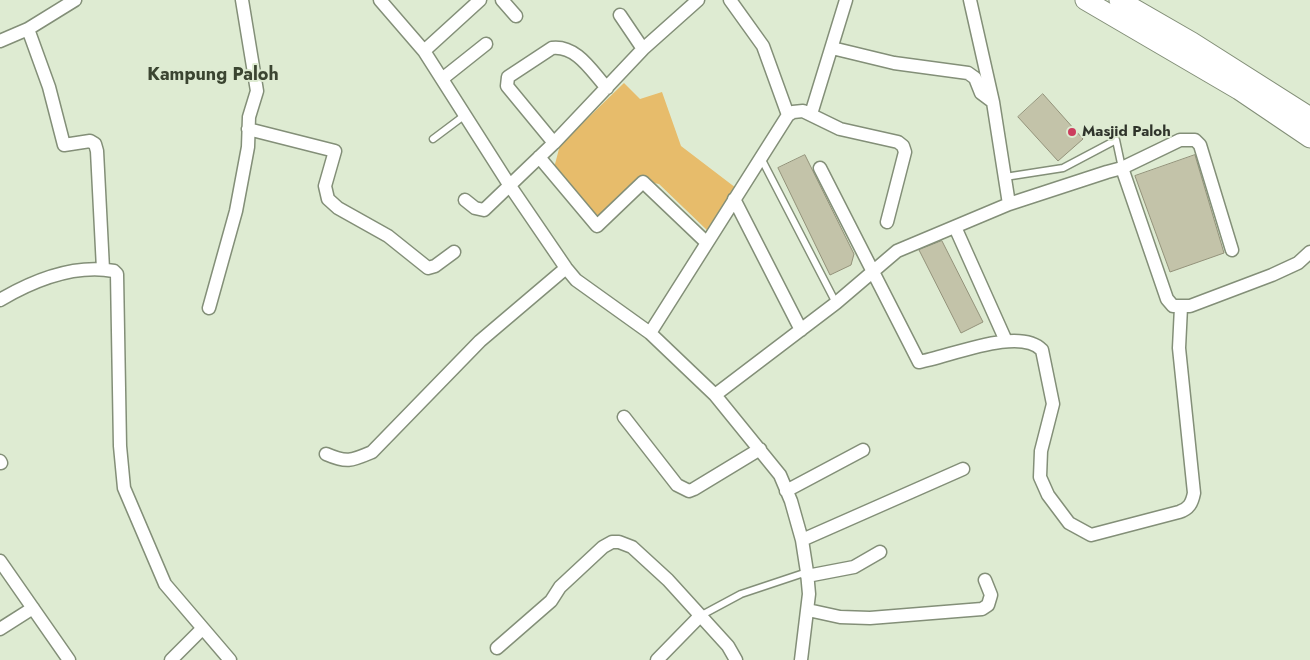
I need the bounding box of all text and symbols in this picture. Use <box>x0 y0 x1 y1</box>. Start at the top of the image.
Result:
district label: Kampung Paloh <box>147 65 279 87</box>
place label: Masjid Paloh <box>1082 123 1171 141</box>
marker: Masjid Paloh <box>1066 126 1078 138</box>

